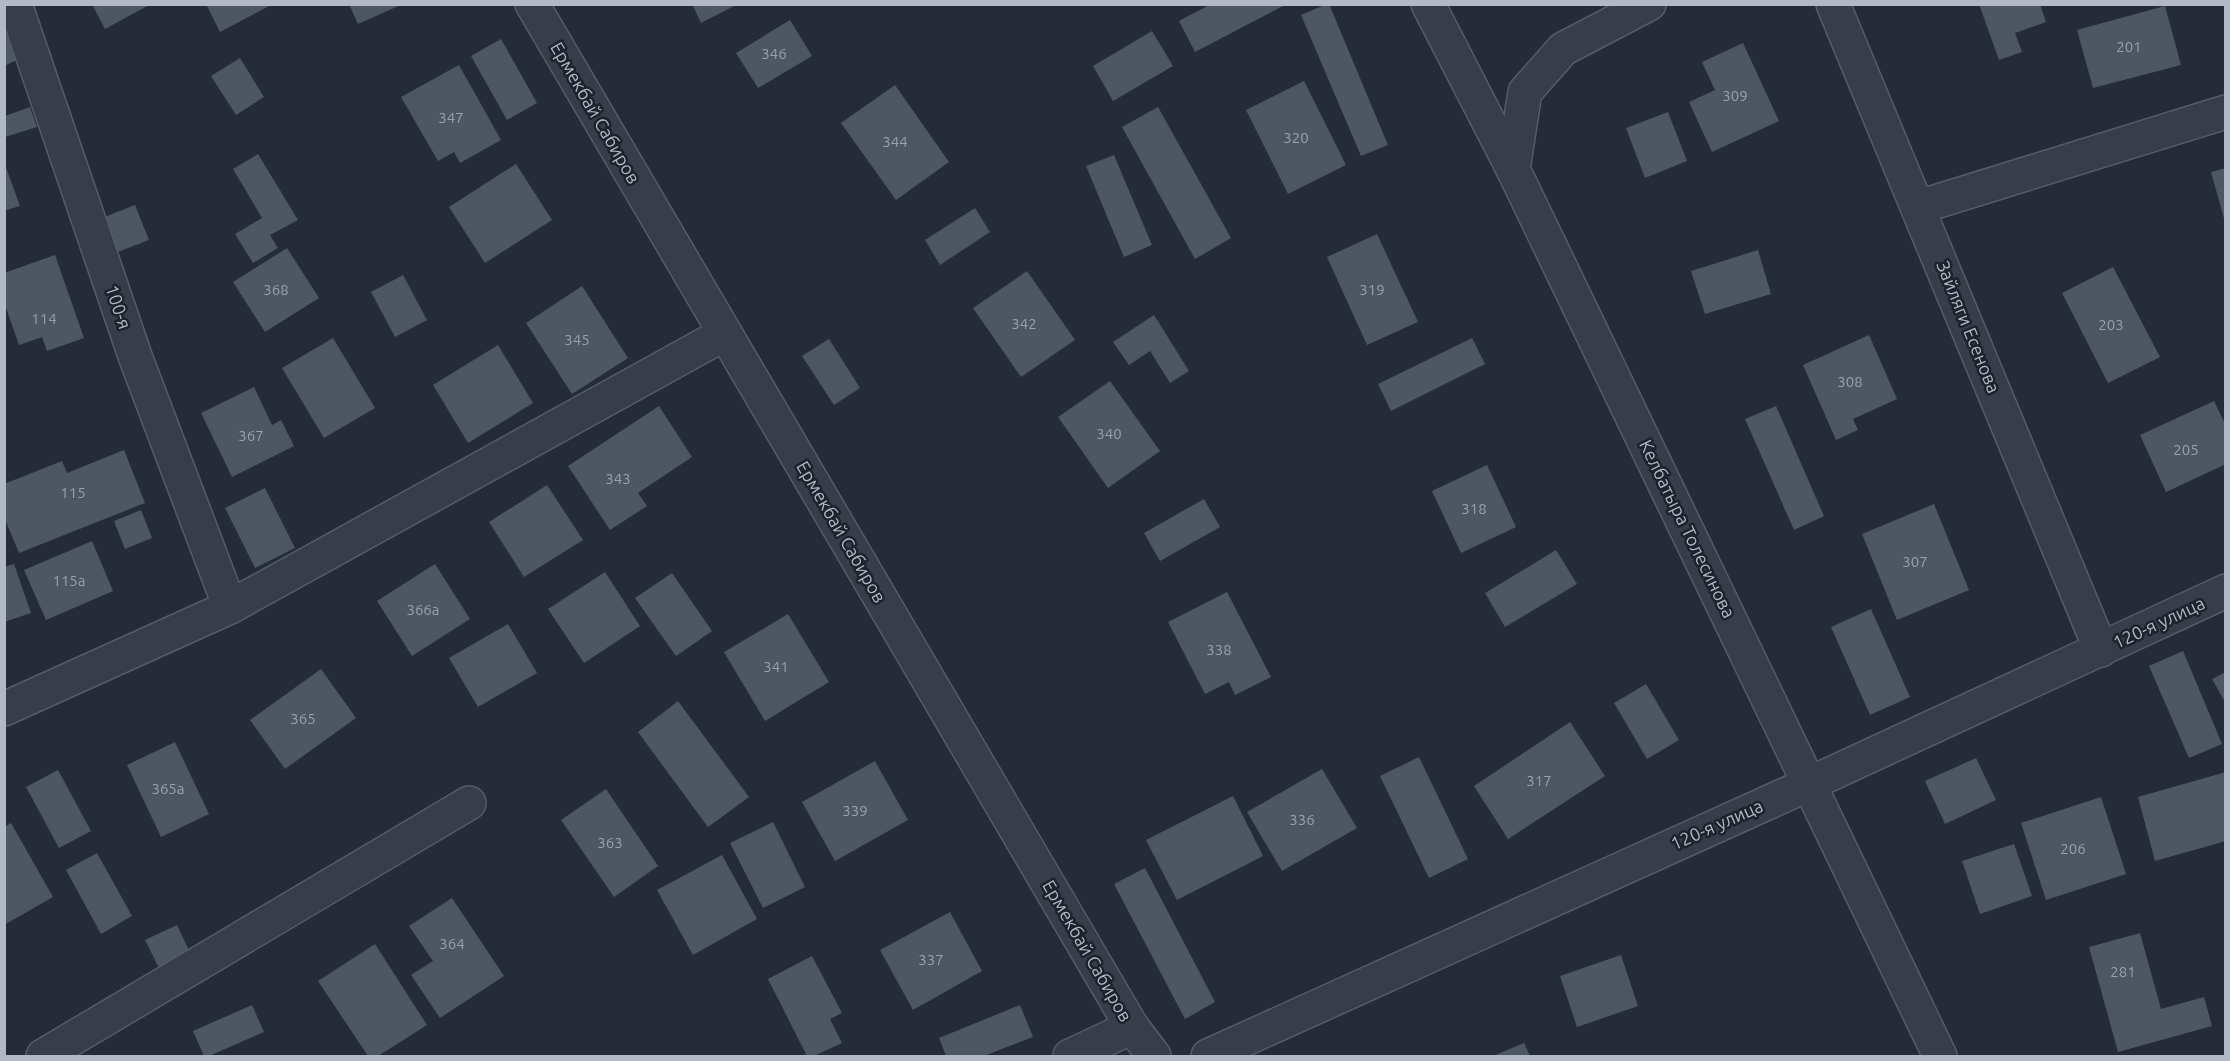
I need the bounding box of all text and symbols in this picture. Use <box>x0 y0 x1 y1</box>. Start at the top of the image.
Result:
street label: Ермекбай Сабиров <box>547 38 645 187</box>
house number: 201 <box>2116 38 2142 55</box>
house number: 346 <box>761 45 787 62</box>
house number: 309 <box>1722 87 1748 104</box>
house number: 347 <box>438 109 464 126</box>
house number: 320 <box>1283 129 1309 146</box>
house number: 344 <box>882 133 908 150</box>
street label: Зайляги Есенова <box>1933 258 2005 396</box>
house number: 368 <box>263 281 289 298</box>
house number: 319 <box>1359 281 1385 298</box>
street label: 100-я <box>102 282 136 331</box>
house number: 114 <box>31 310 57 327</box>
house number: 342 <box>1011 315 1037 332</box>
house number: 203 <box>2098 316 2124 333</box>
house number: 345 <box>564 331 590 348</box>
house number: 308 <box>1837 373 1863 390</box>
house number: 340 <box>1096 425 1122 442</box>
house number: 367 <box>238 427 264 444</box>
street label: Келбатыра Толесинова <box>1636 436 1740 621</box>
house number: 205 <box>2173 441 2199 458</box>
street label: Ермекбай Сабиров <box>793 457 891 606</box>
house number: 343 <box>605 470 631 487</box>
house number: 115 <box>60 484 86 501</box>
house number: 318 <box>1461 500 1487 517</box>
house number: 307 <box>1902 553 1928 570</box>
house number: 115а <box>52 572 86 589</box>
street label: 120-я улица <box>2110 592 2208 652</box>
house number: 366а <box>406 601 440 618</box>
house number: 338 <box>1206 641 1232 658</box>
house number: 341 <box>763 658 789 675</box>
house number: 365 <box>290 710 316 727</box>
house number: 317 <box>1526 772 1552 789</box>
house number: 365а <box>151 780 185 797</box>
street label: 120-я улица <box>1667 795 1766 853</box>
house number: 339 <box>842 802 868 819</box>
house number: 336 <box>1289 811 1315 828</box>
house number: 363 <box>597 834 623 851</box>
house number: 206 <box>2060 840 2086 857</box>
street label: Ермекбай Сабиров <box>1039 876 1137 1025</box>
house number: 364 <box>439 935 465 952</box>
house number: 337 <box>918 951 944 968</box>
house number: 281 <box>2110 963 2136 980</box>

